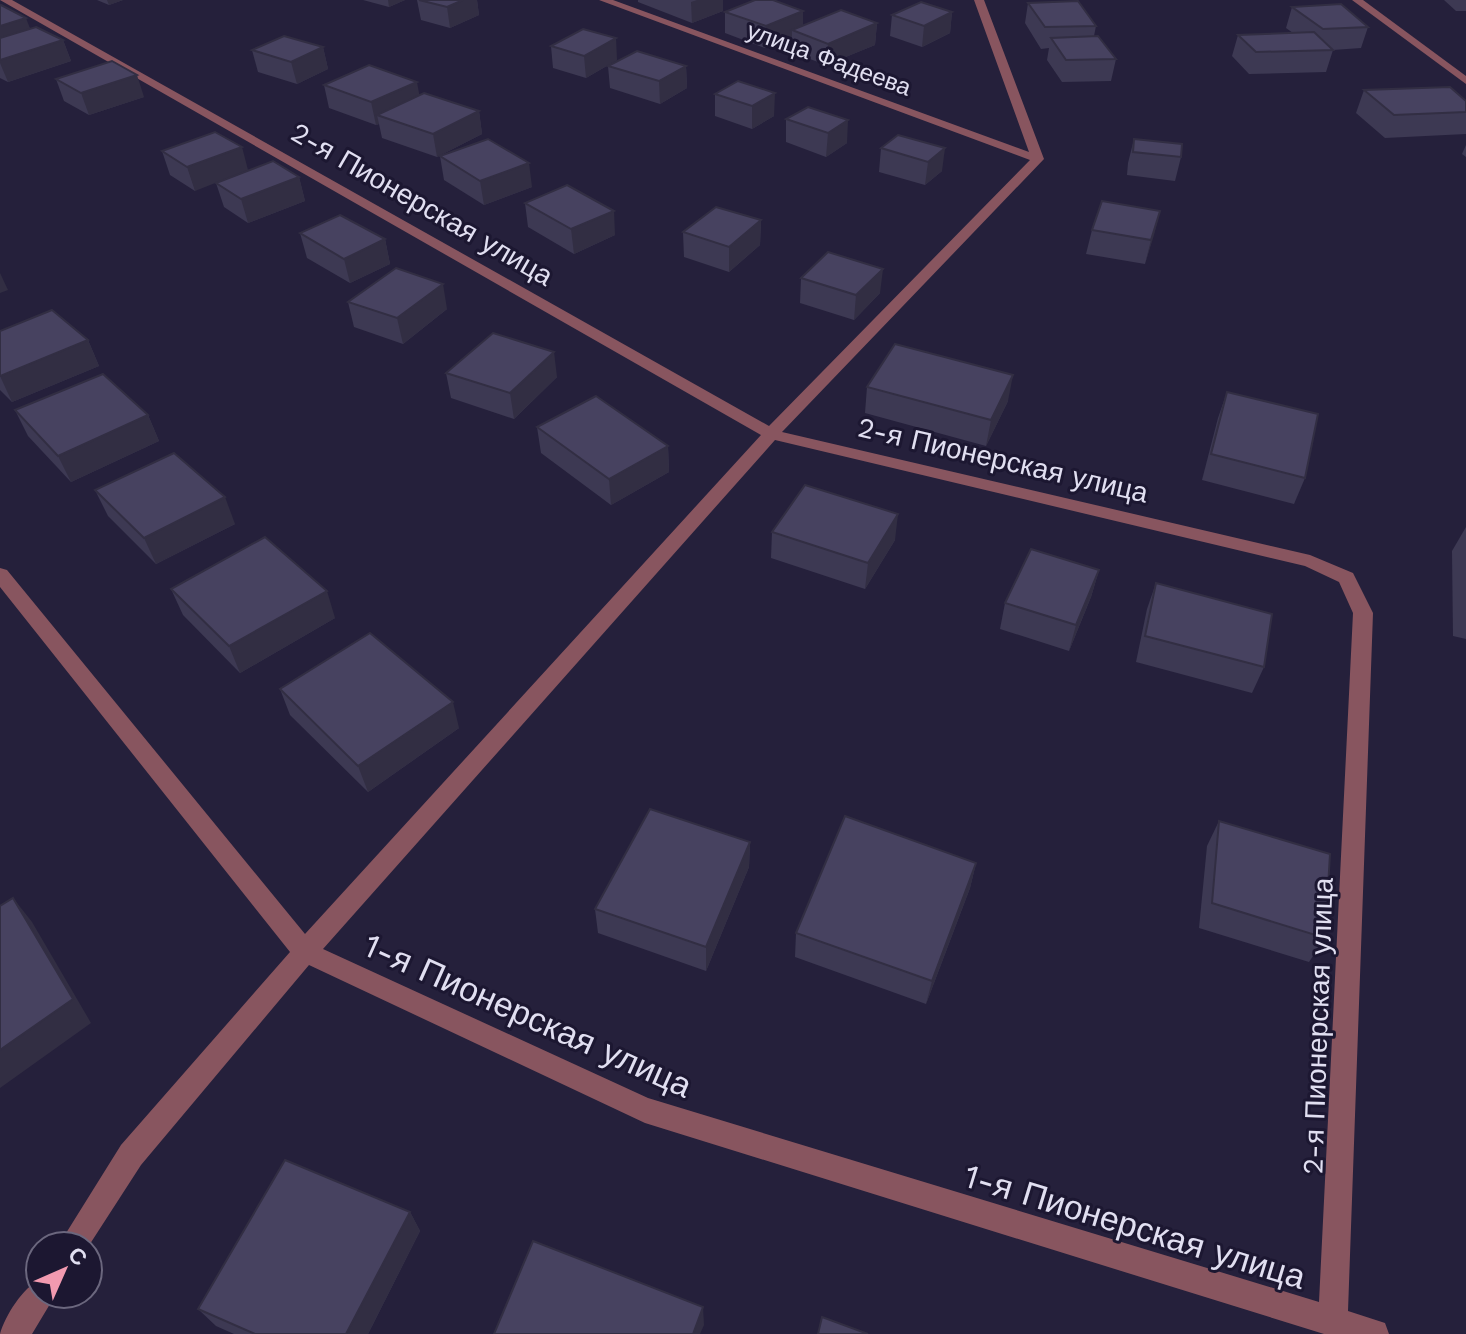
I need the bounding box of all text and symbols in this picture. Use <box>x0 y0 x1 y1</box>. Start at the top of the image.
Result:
street label: улица Фадеева <box>743 16 915 102</box>
street label: 2-я Пионерская улица <box>285 116 559 293</box>
street label: 2-я Пионерская улица <box>855 411 1152 510</box>
street label: 2-я Пионерская улица <box>1296 877 1340 1175</box>
street label: 1-я Пионерская улица <box>358 925 698 1105</box>
street label: 1-я Пионерская улица <box>960 1155 1310 1297</box>
north arrow <box>24 1230 104 1310</box>
text: С <box>63 1242 92 1271</box>

